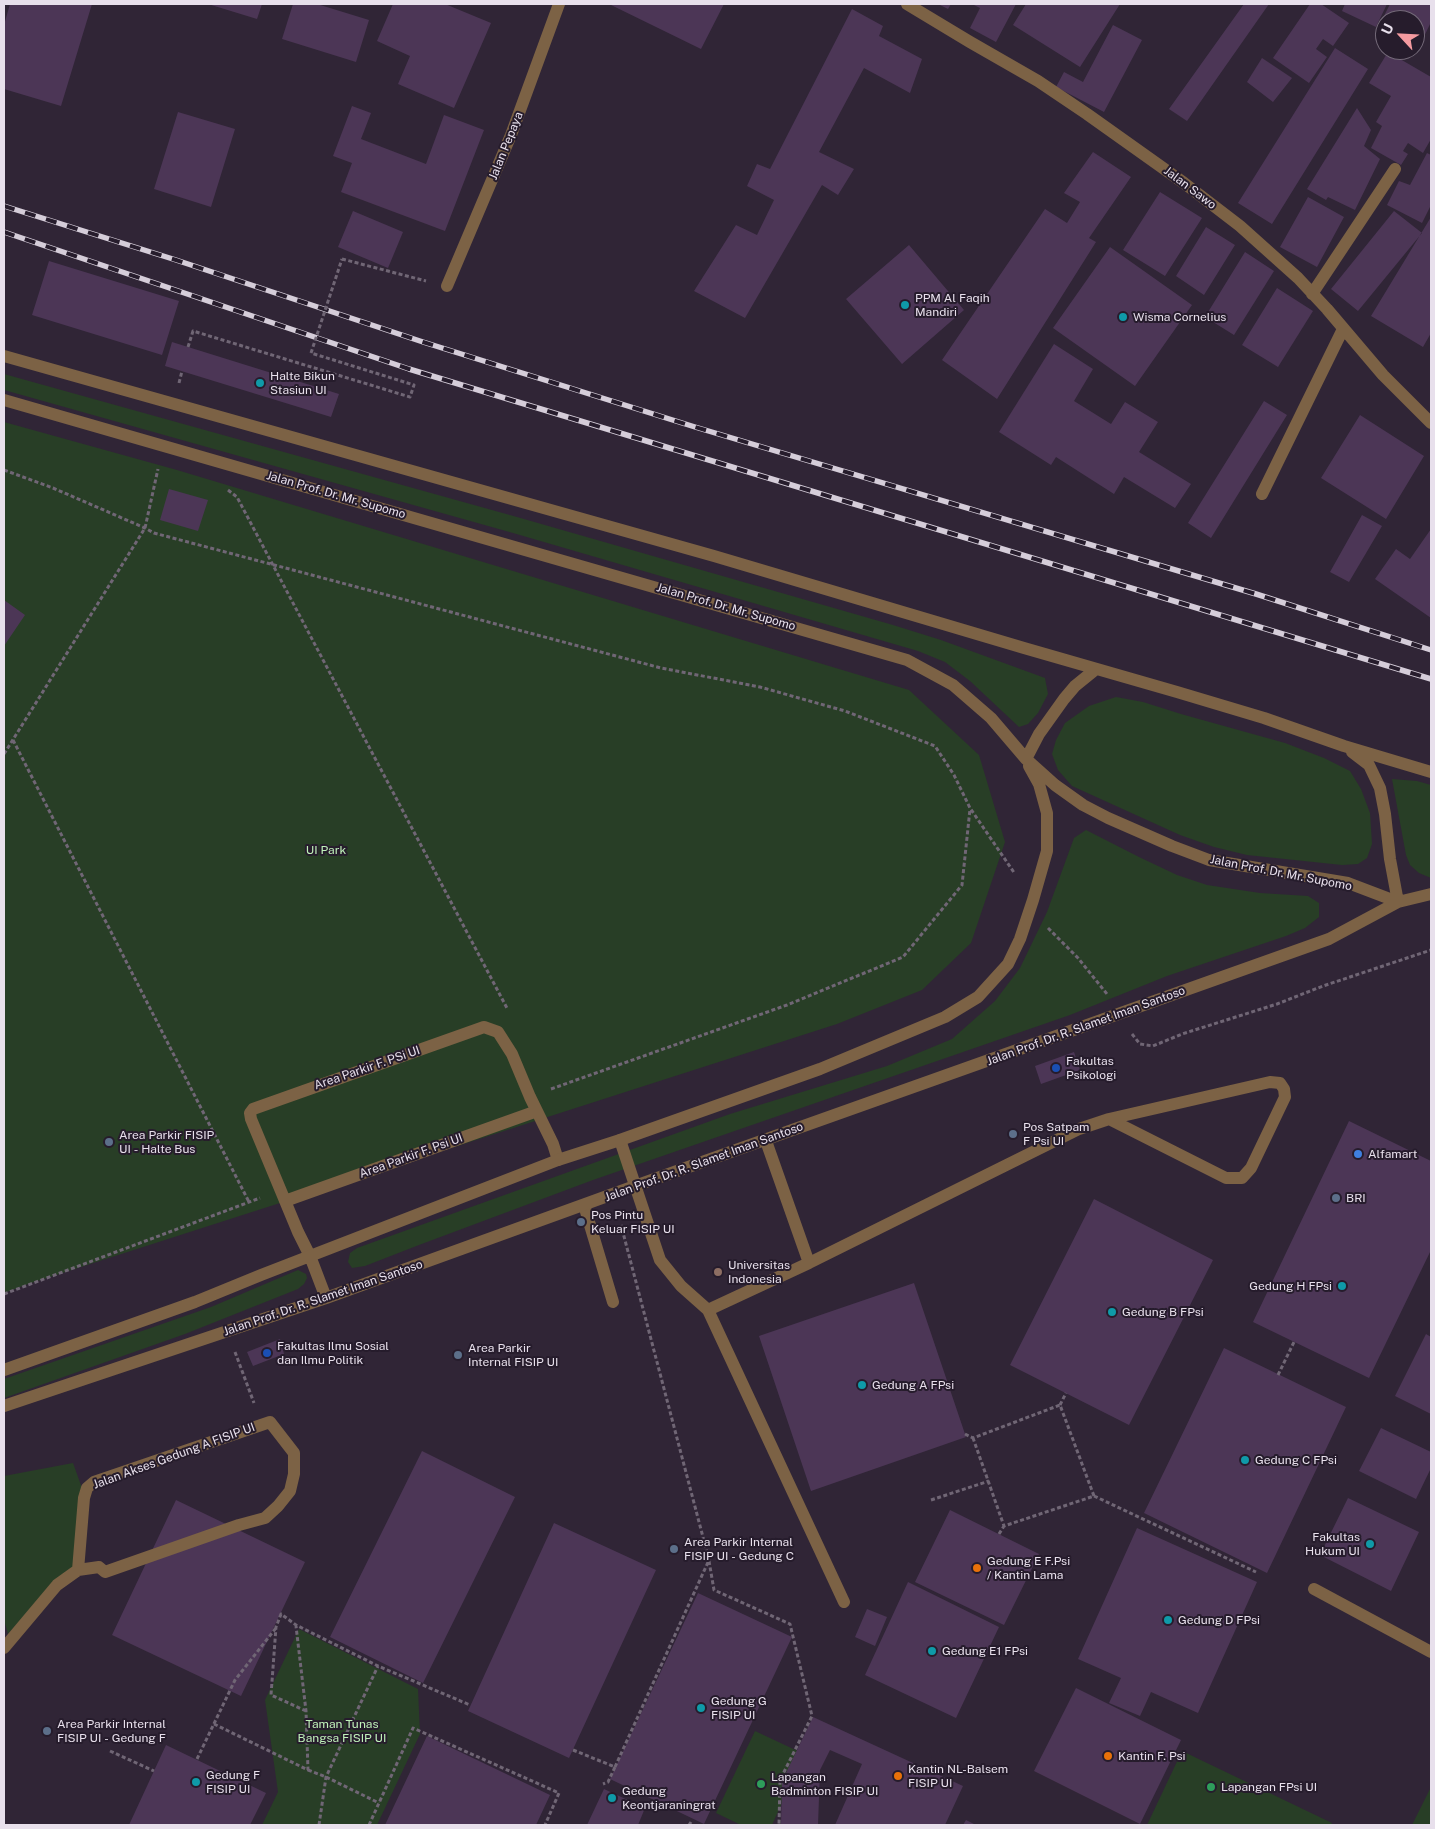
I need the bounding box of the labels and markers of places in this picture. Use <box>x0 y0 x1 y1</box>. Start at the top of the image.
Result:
place label: PPM Al Faqih Mandiri <box>915 291 990 319</box>
marker: PPM Al Faqih Mandiri <box>899 299 911 311</box>
place label: Wisma Cornelius <box>1133 310 1226 324</box>
marker: Wisma Cornelius <box>1117 311 1129 323</box>
place label: Halte Bikun Stasiun UI <box>270 369 335 397</box>
marker: Halte Bikun Stasiun UI <box>254 377 266 389</box>
place label: Fakultas Psikologi <box>1066 1054 1116 1082</box>
marker: Fakultas Psikologi <box>1050 1062 1062 1074</box>
place label: Pos Satpam F Psi UI <box>1023 1120 1089 1148</box>
place label: Area Parkir FISIP UI - Halte Bus <box>119 1128 214 1156</box>
marker: Pos Satpam F Psi UI <box>1007 1128 1019 1140</box>
marker: Area Parkir FISIP UI - Halte Bus <box>103 1136 115 1148</box>
place label: Alfamart <box>1368 1147 1417 1161</box>
marker: Alfamart <box>1352 1148 1364 1160</box>
place label: BRI <box>1346 1191 1366 1205</box>
marker: BRI <box>1330 1192 1342 1204</box>
place label: Pos Pintu Keluar FISIP UI <box>591 1208 675 1236</box>
marker: Pos Pintu Keluar FISIP UI <box>575 1216 587 1228</box>
place label: Universitas Indonesia <box>728 1258 790 1286</box>
marker: Universitas Indonesia <box>712 1266 724 1278</box>
place label: Gedung H FPsi <box>1249 1279 1332 1293</box>
marker: Gedung H FPsi <box>1336 1280 1348 1292</box>
place label: Gedung B FPsi <box>1122 1305 1204 1319</box>
marker: Gedung B FPsi <box>1106 1306 1118 1318</box>
place label: Fakultas Ilmu Sosial dan Ilmu Politik <box>277 1339 389 1367</box>
place label: Area Parkir Internal FISIP UI <box>468 1341 558 1369</box>
marker: Fakultas Ilmu Sosial dan Ilmu Politik <box>261 1347 273 1359</box>
marker: Area Parkir Internal FISIP UI <box>452 1349 464 1361</box>
place label: Gedung A FPsi <box>872 1378 954 1392</box>
marker: Gedung A FPsi <box>856 1379 868 1391</box>
place label: Gedung C FPsi <box>1255 1453 1337 1467</box>
marker: Gedung C FPsi <box>1239 1454 1251 1466</box>
place label: Fakultas Hukum UI <box>1305 1530 1360 1558</box>
place label: Area Parkir Internal FISIP UI - Gedung C <box>684 1535 794 1563</box>
marker: Fakultas Hukum UI <box>1364 1538 1376 1550</box>
marker: Area Parkir Internal FISIP UI - Gedung C <box>668 1543 680 1555</box>
place label: Gedung E F.Psi / Kantin Lama <box>987 1554 1070 1582</box>
marker: Gedung E F.Psi / Kantin Lama <box>971 1562 983 1574</box>
place label: Gedung D FPsi <box>1178 1613 1260 1627</box>
marker: Gedung D FPsi <box>1162 1614 1174 1626</box>
place label: Gedung E1 FPsi <box>942 1644 1028 1658</box>
marker: Gedung E1 FPsi <box>926 1645 938 1657</box>
place label: Gedung G FISIP UI <box>711 1694 767 1722</box>
marker: Gedung G FISIP UI <box>695 1702 707 1714</box>
place label: Area Parkir Internal FISIP UI - Gedung F <box>57 1717 166 1745</box>
marker: Area Parkir Internal FISIP UI - Gedung F <box>41 1725 53 1737</box>
place label: Kantin F. Psi <box>1118 1749 1185 1763</box>
marker: Kantin F. Psi <box>1102 1750 1114 1762</box>
place label: Kantin NL-Balsem FISIP UI <box>908 1762 1008 1790</box>
place label: Gedung F FISIP UI <box>206 1768 260 1796</box>
place label: Lapangan Badminton FISIP UI <box>771 1770 878 1798</box>
marker: Kantin NL-Balsem FISIP UI <box>892 1770 904 1782</box>
marker: Gedung F FISIP UI <box>190 1776 202 1788</box>
marker: Lapangan Badminton FISIP UI <box>755 1778 767 1790</box>
place label: Lapangan FPsi UI <box>1221 1780 1317 1794</box>
marker: Lapangan FPsi UI <box>1205 1781 1217 1793</box>
place label: Gedung Keontjaraningrat <box>622 1784 716 1812</box>
marker: Gedung Keontjaraningrat <box>606 1792 618 1804</box>

